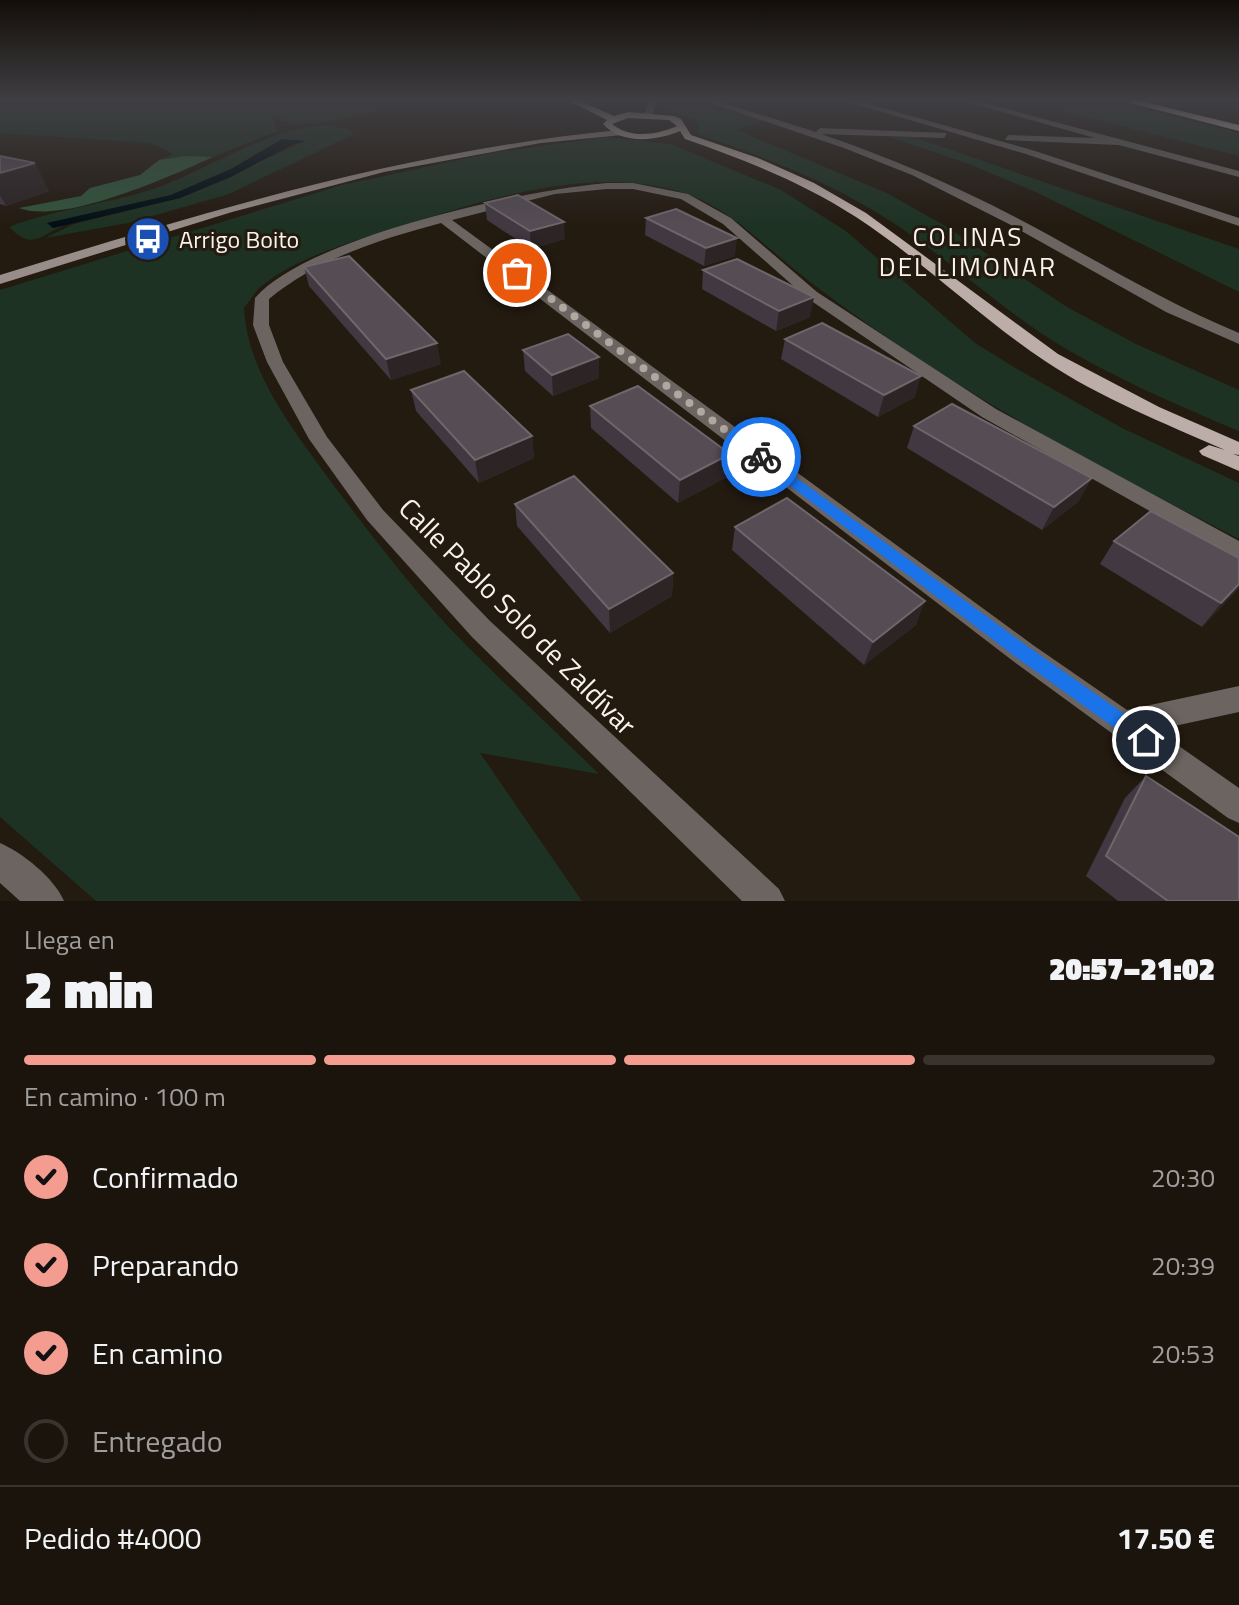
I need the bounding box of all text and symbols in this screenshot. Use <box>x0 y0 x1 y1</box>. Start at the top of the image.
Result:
bus stop icon: Arrigo Boito <box>124 215 172 263</box>
district label: COLINAS DEL LIMONAR <box>879 217 1057 286</box>
place label: Arrigo Boito <box>179 221 299 257</box>
pin <box>483 239 551 307</box>
icon: bag <box>495 251 539 295</box>
courier <box>721 417 801 497</box>
icon: bike <box>739 435 783 479</box>
street label: Calle Pablo Solo de Zaldívar <box>389 487 647 745</box>
pin <box>1112 706 1180 774</box>
icon: home <box>1124 718 1168 762</box>
text: Llega en <box>24 920 115 959</box>
text: 20:57–21:02 <box>1049 946 1215 992</box>
text: 2 min <box>24 949 153 1028</box>
text: En camino · 100 m <box>24 1077 226 1116</box>
text: Confirmado <box>92 1154 239 1200</box>
icon: check <box>24 1155 68 1199</box>
text: 20:30 <box>1151 1158 1215 1197</box>
text: Preparando <box>92 1242 239 1288</box>
icon: check <box>24 1243 68 1287</box>
text: 20:39 <box>1151 1246 1215 1285</box>
text: En camino <box>92 1330 223 1376</box>
icon: check <box>24 1331 68 1375</box>
text: 20:53 <box>1151 1334 1215 1373</box>
text: Entregado <box>92 1418 223 1464</box>
text: Pedido #4000 <box>24 1515 202 1561</box>
text: 17.50 € <box>1117 1515 1215 1561</box>

